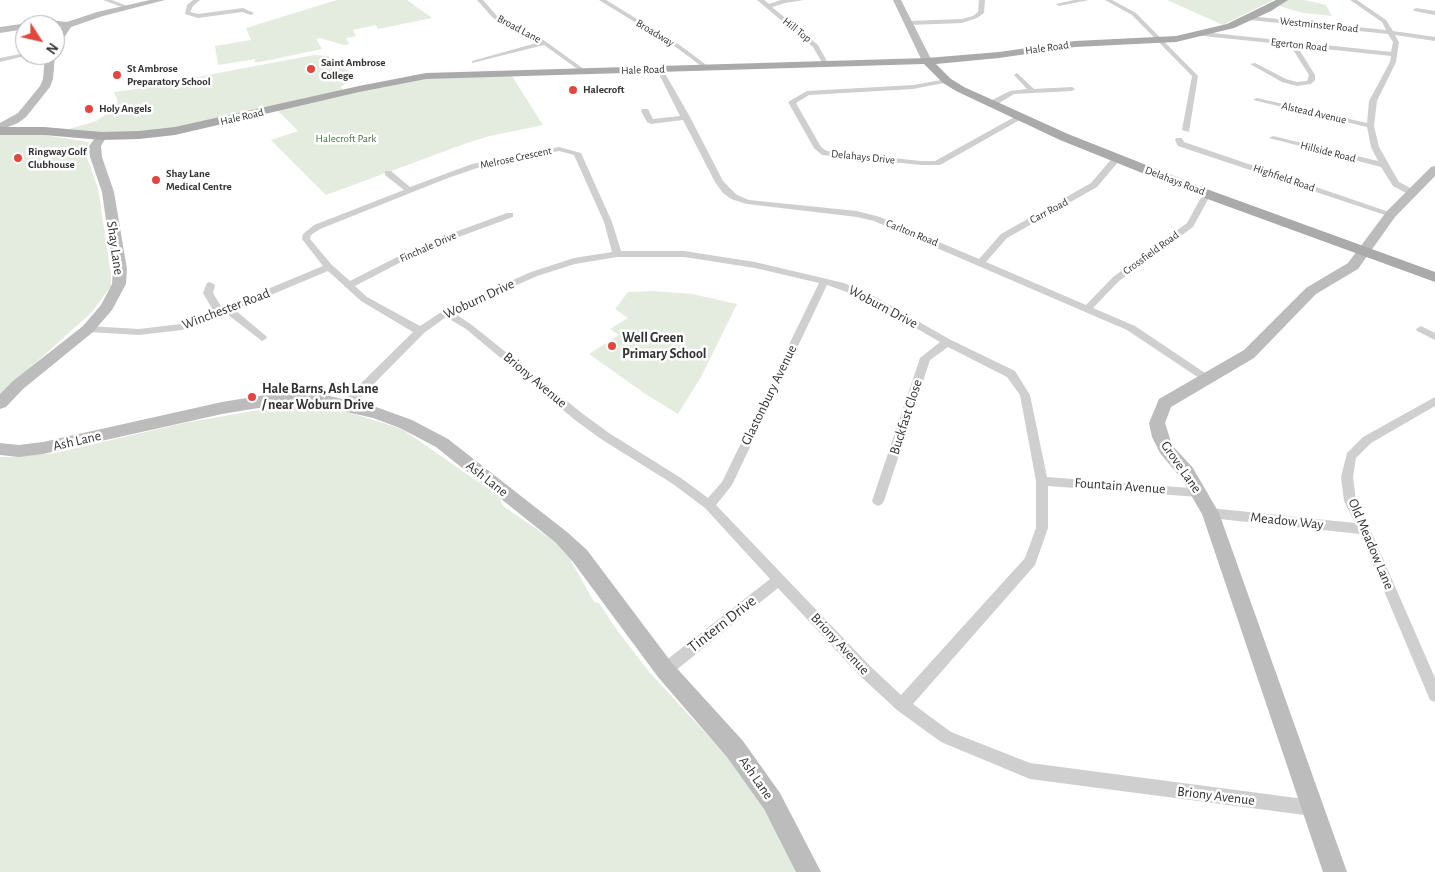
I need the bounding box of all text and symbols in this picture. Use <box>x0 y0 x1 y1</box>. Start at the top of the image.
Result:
street label: Broad Lane <box>495 12 543 46</box>
street label: Westminster Road <box>1279 14 1359 36</box>
north arrow <box>15 15 65 65</box>
street label: Hill Top <box>780 15 814 45</box>
street label: Broadway <box>633 16 677 50</box>
street label: Egerton Road <box>1270 35 1328 55</box>
street label: Hale Road <box>1024 38 1070 58</box>
text: N <box>43 40 60 56</box>
place label: Saint Ambrose College <box>321 56 385 82</box>
place label: St Ambrose Preparatory School <box>127 62 211 88</box>
marker: Saint Ambrose College <box>305 63 317 75</box>
street label: Hale Road <box>621 63 665 77</box>
marker: St Ambrose Preparatory School <box>111 69 123 81</box>
place label: Halecroft <box>583 83 624 97</box>
marker: Halecroft <box>567 84 579 96</box>
street label: Alstead Avenue <box>1280 99 1348 127</box>
place label: Holy Angels <box>99 102 151 116</box>
marker: Holy Angels <box>83 103 95 115</box>
street label: Hale Road <box>219 106 265 128</box>
park label: Halecroft Park <box>316 132 376 146</box>
street label: Hillside Road <box>1299 139 1357 165</box>
street label: Melrose Crescent <box>479 144 553 172</box>
place label: Ringway Golf Clubhouse <box>28 145 86 171</box>
street label: Delahays Drive <box>830 147 896 167</box>
marker: Ringway Golf Clubhouse <box>12 152 24 164</box>
street label: Highfield Road <box>1251 161 1317 195</box>
street label: Delahays Road <box>1143 164 1207 198</box>
place label: Shay Lane Medical Centre <box>166 167 232 193</box>
marker: Shay Lane Medical Centre <box>150 174 162 186</box>
street label: Carr Road <box>1028 195 1070 227</box>
street label: Carlton Road <box>884 217 940 249</box>
street label: Shay Lane <box>103 220 127 276</box>
street label: Crossfield Road <box>1120 228 1182 278</box>
street label: Finchale Drive <box>398 229 458 265</box>
street label: Woburn Drive <box>441 275 517 323</box>
street label: Woburn Drive <box>845 282 921 332</box>
street label: Winchester Road <box>180 285 272 333</box>
place label: Well Green Primary School <box>622 330 707 362</box>
marker: Well Green Primary School <box>606 340 618 352</box>
street label: Glastonbury Avenue <box>737 342 801 448</box>
street label: Briony Avenue <box>500 348 570 412</box>
street label: Buckfast Close <box>886 377 926 457</box>
place label: Hale Barns, Ash Lane / near Woburn Drive <box>262 381 378 414</box>
marker: Hale Barns, Ash Lane / near Woburn Drive <box>246 391 258 403</box>
street label: Ash Lane <box>51 427 103 455</box>
street label: Grove Lane <box>1157 438 1205 496</box>
street label: Ash Lane <box>463 457 511 501</box>
street label: Fountain Avenue <box>1074 474 1166 498</box>
street label: Old Meadow Lane <box>1344 496 1398 592</box>
street label: Meadow Way <box>1250 509 1324 533</box>
street label: Tintern Drive <box>684 591 760 657</box>
street label: Briony Avenue <box>807 610 873 678</box>
street label: Ash Lane <box>735 753 777 803</box>
street label: Briony Avenue <box>1176 783 1256 809</box>

